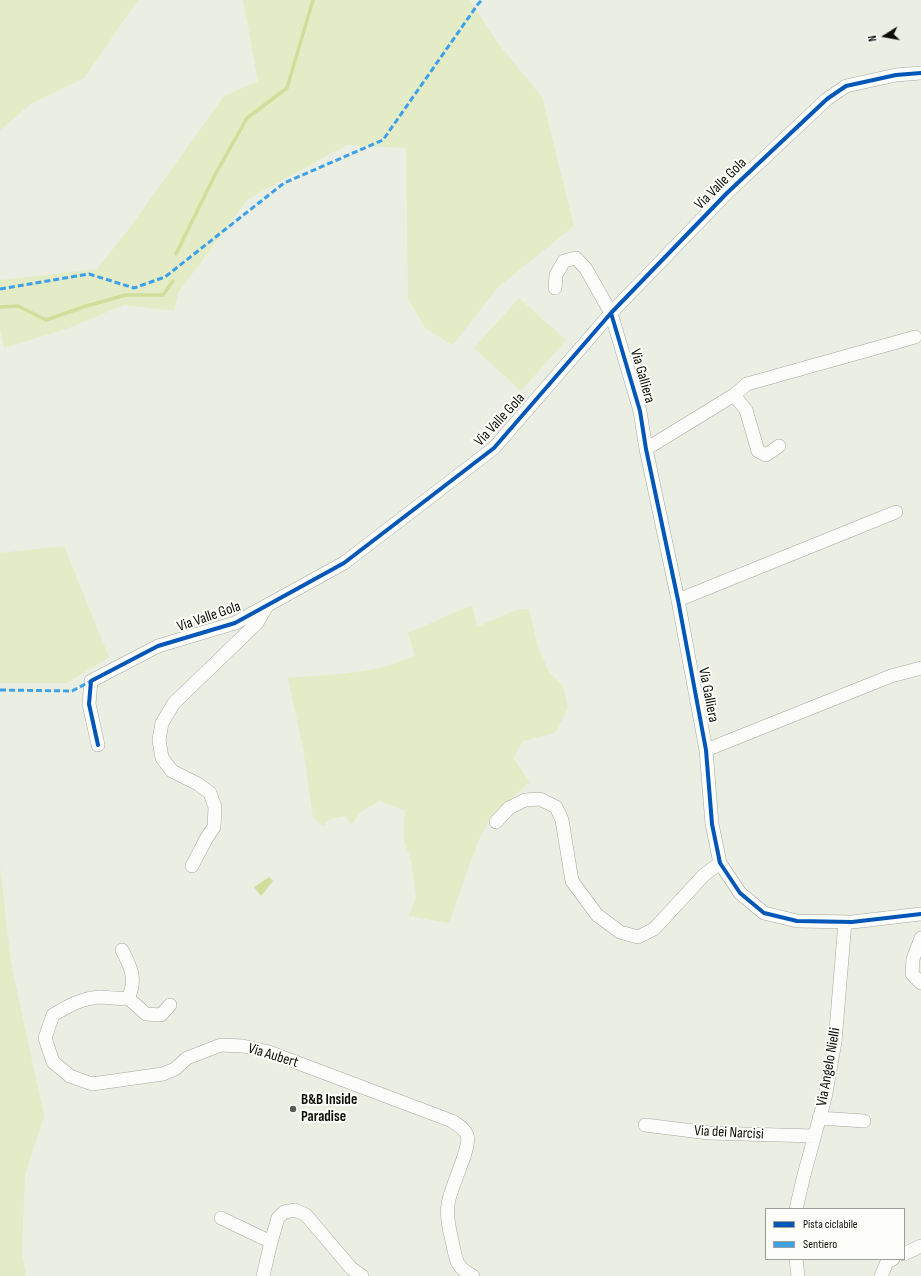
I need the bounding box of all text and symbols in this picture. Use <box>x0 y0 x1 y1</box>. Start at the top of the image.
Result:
north arrow <box>865 16 905 56</box>
text: N <box>866 34 880 43</box>
street label: Via Valle Gola <box>691 154 751 214</box>
street label: Via Galliera <box>626 347 658 405</box>
street label: Via Valle Gola <box>471 390 529 450</box>
street label: Via Valle Gola <box>175 598 243 636</box>
street label: Via Galliera <box>694 666 722 724</box>
street label: Via Angelo Nielli <box>813 1026 845 1108</box>
street label: Via Aubert <box>246 1040 300 1072</box>
place label: B&B Inside Paradise <box>301 1091 357 1126</box>
marker: B&B Inside Paradise <box>288 1104 298 1114</box>
street label: Via dei Narcisi <box>694 1122 764 1144</box>
legend <box>765 1208 905 1260</box>
text: Pista ciclabile <box>803 1217 858 1232</box>
text: Sentiero <box>803 1237 837 1252</box>

